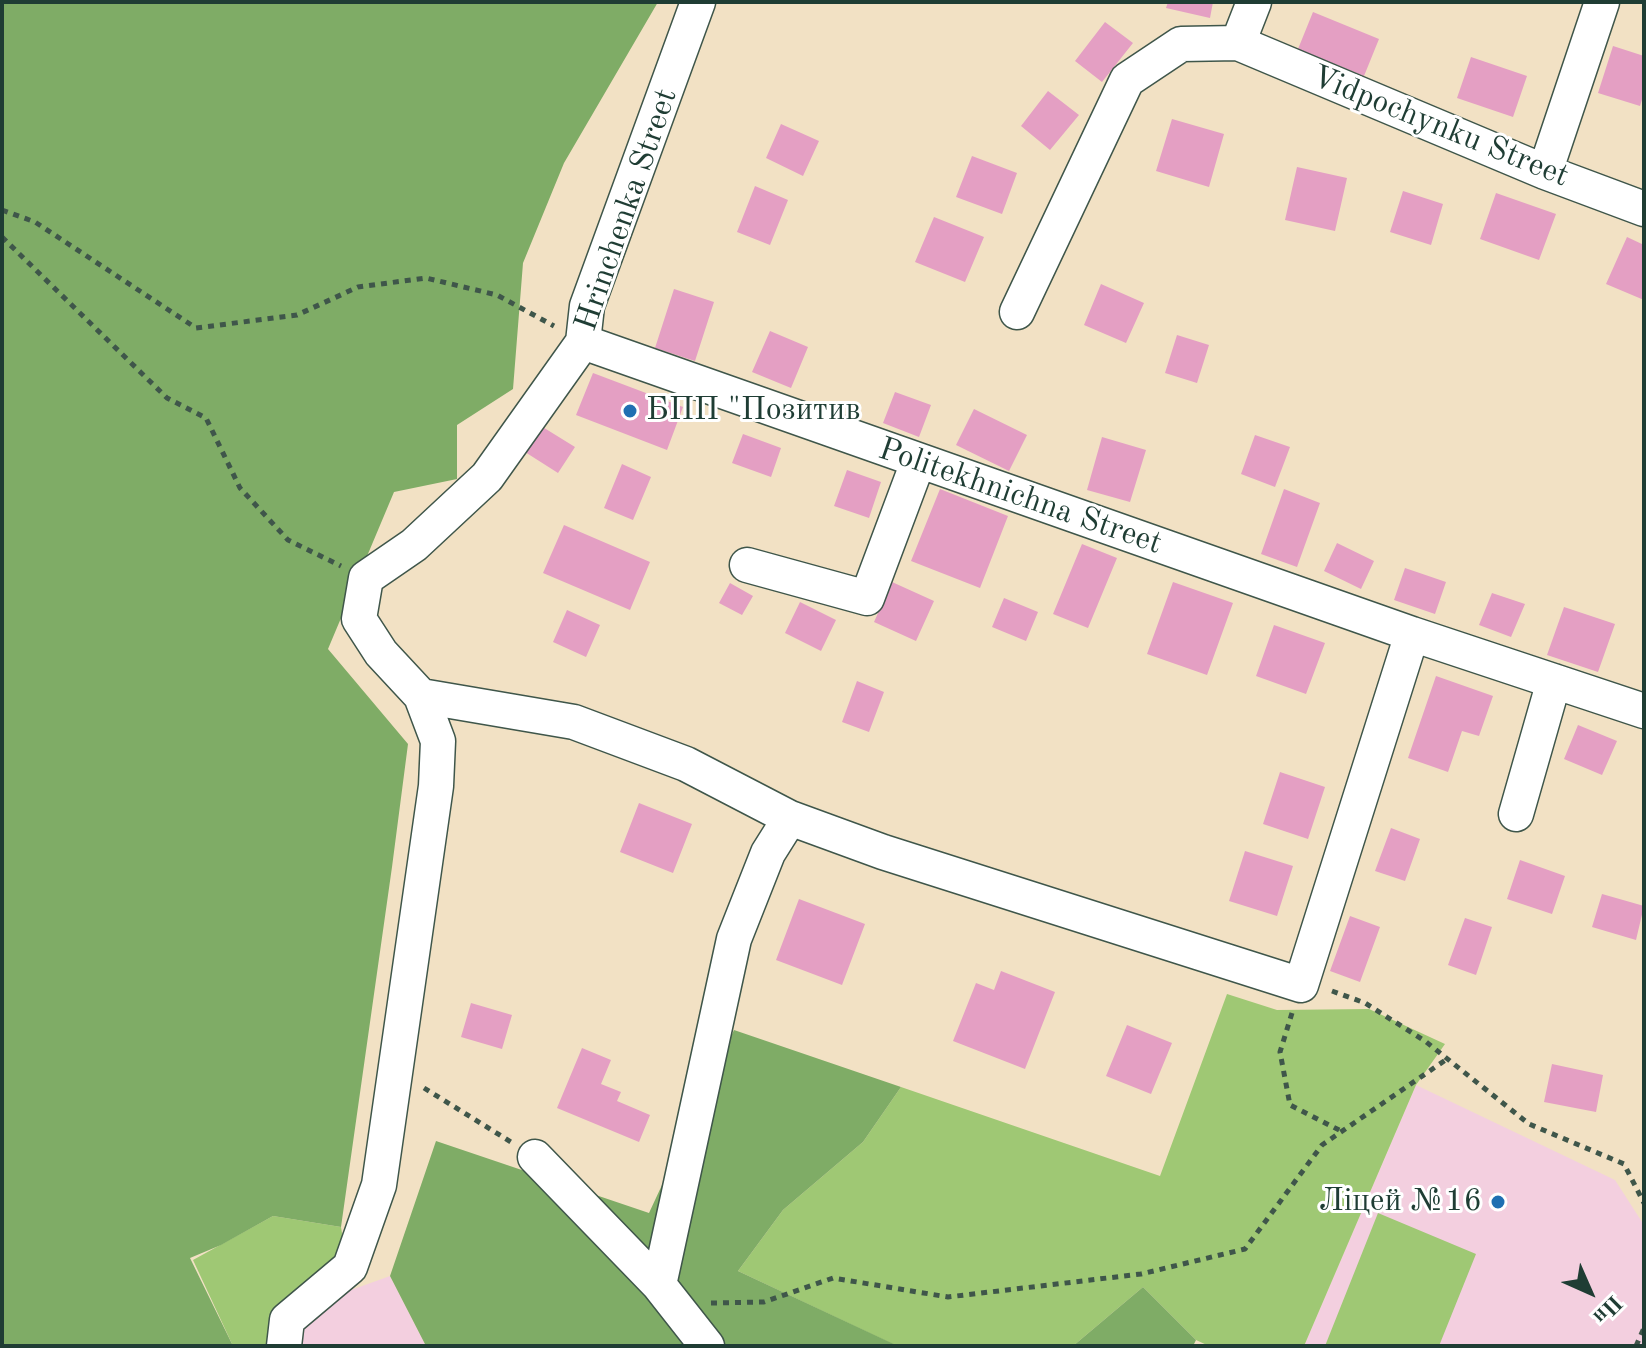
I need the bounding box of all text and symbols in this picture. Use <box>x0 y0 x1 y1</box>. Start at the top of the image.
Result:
street label: Vidpochynku Street <box>1306 58 1574 196</box>
street label: Hrinchenka Street <box>568 84 686 336</box>
place label: БПП "Позитив <box>646 392 861 430</box>
marker: БПП "Позитив <box>621 402 639 420</box>
street label: Politekhnichna Street <box>873 430 1167 564</box>
place label: Ліцей №16 <box>1319 1183 1482 1221</box>
marker: Ліцей №16 <box>1489 1193 1507 1211</box>
north arrow <box>1550 1252 1630 1332</box>
text: Пн <box>1588 1290 1625 1327</box>

